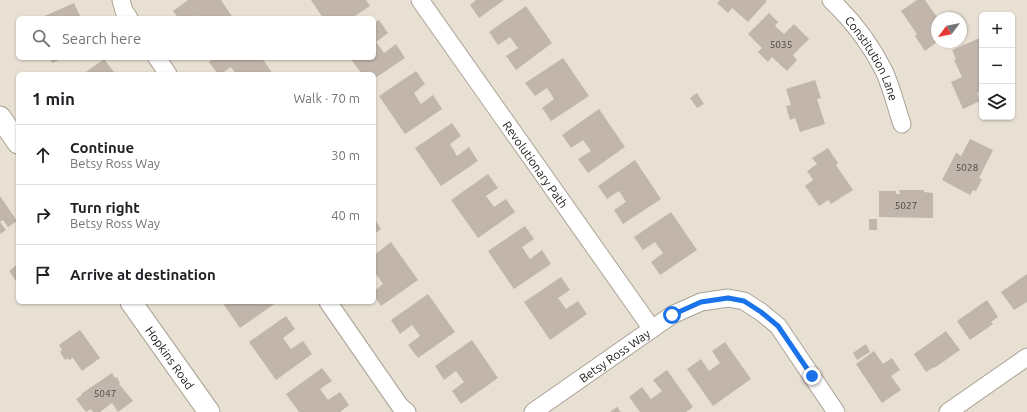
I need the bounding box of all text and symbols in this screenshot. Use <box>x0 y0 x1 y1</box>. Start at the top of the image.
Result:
north arrow <box>931 12 967 48</box>
map controls <box>979 12 1015 120</box>
button: + <box>979 12 1015 48</box>
street label: Constitution Lane <box>843 13 901 102</box>
search box <box>16 16 376 60</box>
icon: search <box>30 27 52 49</box>
text: Search here <box>62 30 141 47</box>
house number: 5035 <box>770 39 792 50</box>
button: − <box>979 48 1015 84</box>
button: layers <box>979 84 1015 120</box>
text: 1 min <box>32 89 75 108</box>
text: Walk · 70 m <box>294 91 360 105</box>
street label: Revolutionary Path <box>501 118 571 210</box>
text: Continue <box>70 139 134 156</box>
icon: ahead <box>32 144 54 166</box>
text: 30 m <box>331 148 360 162</box>
text: Betsy Ross Way <box>70 156 160 170</box>
house number: 5028 <box>956 162 979 173</box>
text: Turn right <box>70 199 140 216</box>
house number: 5027 <box>895 200 917 211</box>
icon: right <box>32 204 54 226</box>
text: 40 m <box>331 208 360 222</box>
text: Betsy Ross Way <box>70 216 160 230</box>
icon: arrive <box>32 264 54 286</box>
text: Arrive at destination <box>70 266 216 283</box>
route start <box>663 306 681 324</box>
street label: Hopkins Road <box>144 324 197 391</box>
street label: Betsy Ross Way <box>576 326 652 384</box>
route end <box>803 367 821 385</box>
house number: 5047 <box>94 388 116 399</box>

